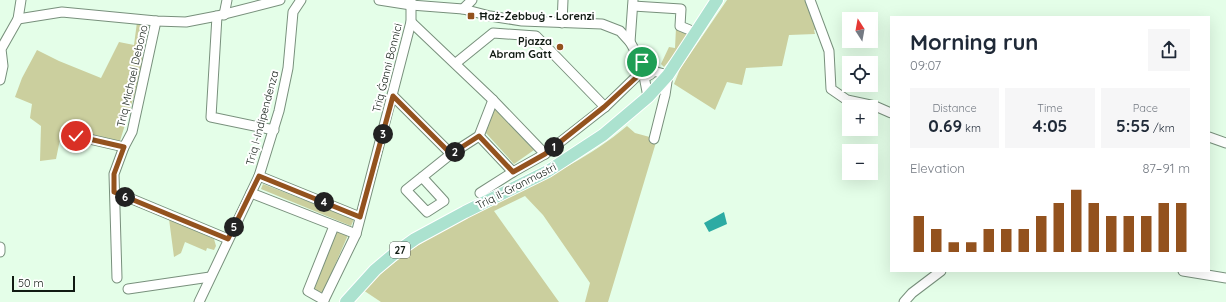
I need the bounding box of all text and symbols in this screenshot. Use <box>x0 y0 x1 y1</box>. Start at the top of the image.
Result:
place label: Ħaż-Żebbuġ - Lorenzi <box>479 9 594 23</box>
marker: Ħaż-Żebbuġ - Lorenzi <box>466 11 476 21</box>
north arrow <box>842 12 878 48</box>
map controls <box>842 12 878 180</box>
street label: Triq Ġanni Bonnici <box>369 22 405 114</box>
street label: Triq Michael Debono <box>113 23 151 129</box>
text: Morning run <box>910 28 1038 56</box>
button: share <box>1148 29 1190 71</box>
place label: Pjazza Abram Gatt <box>490 34 552 61</box>
marker: Pjazza Abram Gatt <box>555 42 565 52</box>
pin <box>625 45 659 79</box>
icon: arrive <box>631 51 653 73</box>
button: locate <box>842 56 878 92</box>
text: 09:07 <box>910 57 941 73</box>
street label: Triq l-Indipendenza <box>243 69 281 167</box>
button: + <box>842 100 878 136</box>
text: Distance <box>933 101 977 115</box>
text: Time <box>1037 101 1063 115</box>
text: Pace <box>1133 101 1158 115</box>
text: 0.69 <box>928 115 962 136</box>
text: 4:05 <box>1033 115 1067 136</box>
text: 5:55 <box>1116 115 1150 136</box>
pin <box>59 119 93 153</box>
text: km <box>962 121 981 135</box>
text: /km <box>1150 121 1175 135</box>
pin: 3 <box>373 124 393 144</box>
icon: check <box>65 125 87 147</box>
text: 3 <box>380 127 386 141</box>
pin: 1 <box>544 137 564 157</box>
text: 1 <box>552 140 556 154</box>
pin: 2 <box>445 142 465 162</box>
button: − <box>842 144 878 180</box>
text: 2 <box>452 145 458 159</box>
street label: Triq il-Granmastri <box>473 160 559 212</box>
text: Elevation <box>910 160 965 176</box>
text: 87–91 m <box>1143 160 1190 176</box>
pin: 6 <box>115 187 135 207</box>
text: 6 <box>122 190 128 204</box>
pin: 4 <box>314 192 334 212</box>
text: 4 <box>321 195 327 209</box>
pin: 5 <box>224 217 244 237</box>
text: 5 <box>231 220 237 234</box>
road number: 27 <box>390 242 410 258</box>
scale bar <box>12 274 75 293</box>
text: 50 m <box>18 276 44 290</box>

